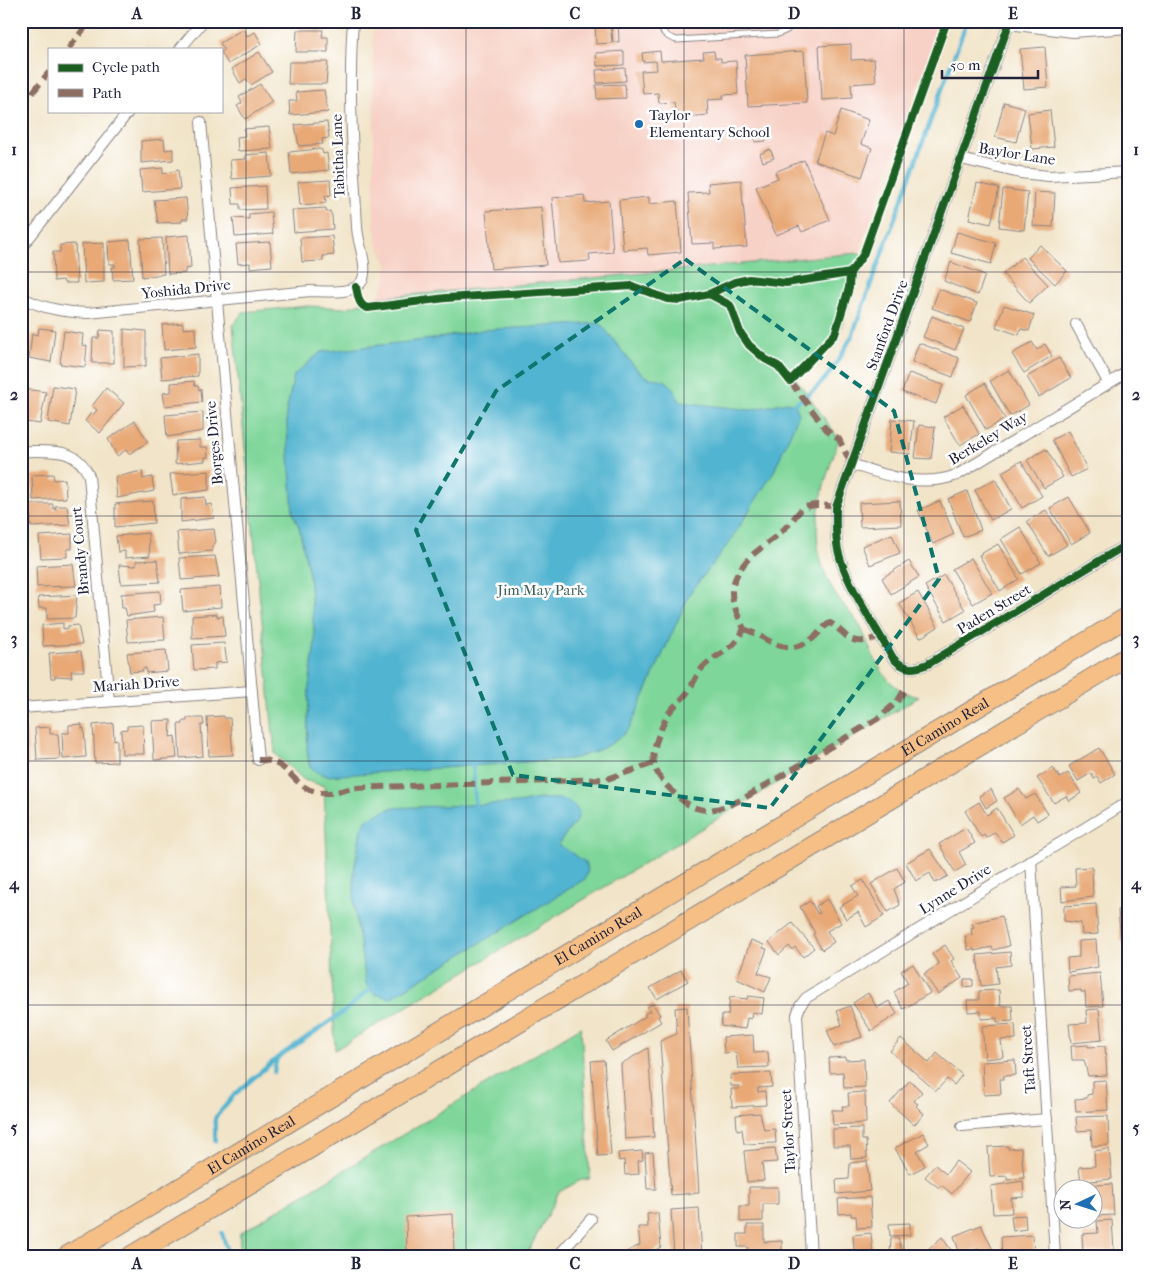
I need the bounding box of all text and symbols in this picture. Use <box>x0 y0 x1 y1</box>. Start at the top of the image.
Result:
text: A <box>131 4 143 23</box>
text: B <box>351 4 361 23</box>
text: C <box>570 4 581 23</box>
text: D <box>788 4 800 23</box>
text: E <box>1008 4 1018 23</box>
legend <box>48 48 222 112</box>
scale bar <box>942 48 1039 80</box>
text: 50 m <box>950 56 981 74</box>
text: Cycle path <box>92 58 160 76</box>
text: Path <box>92 84 122 102</box>
place label: Taylor Elementary School <box>649 106 770 141</box>
street label: Tabitha Lane <box>328 113 348 198</box>
marker: Taylor Elementary School <box>633 118 645 130</box>
street label: Baylor Lane <box>977 139 1057 169</box>
text: 1 <box>11 140 17 159</box>
text: 1 <box>1133 140 1139 159</box>
street label: Yoshida Drive <box>139 275 232 303</box>
street label: Stanford Drive <box>862 277 912 373</box>
text: 2 <box>10 385 18 404</box>
text: 2 <box>1132 385 1140 404</box>
street label: Borges Drive <box>201 400 227 486</box>
street label: Berkeley Way <box>945 407 1032 469</box>
street label: Brandy Court <box>67 505 93 596</box>
street label: Paden Street <box>954 580 1035 638</box>
park label: Jim May Park <box>496 581 585 599</box>
text: 3 <box>11 629 17 649</box>
text: 3 <box>1133 629 1139 649</box>
street label: Mariah Drive <box>92 672 180 696</box>
street label: El Camino Real <box>898 694 992 760</box>
street label: Lynne Drive <box>916 860 995 918</box>
text: 4 <box>8 874 20 894</box>
text: 4 <box>1130 874 1142 894</box>
street label: El Camino Real <box>551 903 645 969</box>
street label: Taft Street <box>1017 1023 1039 1094</box>
street label: Taylor Street <box>777 1088 799 1174</box>
street label: El Camino Real <box>204 1112 298 1178</box>
text: 5 <box>11 1118 18 1137</box>
text: 5 <box>1133 1118 1140 1137</box>
north arrow <box>1052 1180 1102 1230</box>
text: N <box>1057 1199 1074 1211</box>
text: A <box>131 1254 143 1273</box>
text: B <box>351 1254 361 1273</box>
text: C <box>570 1254 581 1273</box>
text: D <box>788 1254 800 1273</box>
text: E <box>1008 1254 1018 1273</box>

